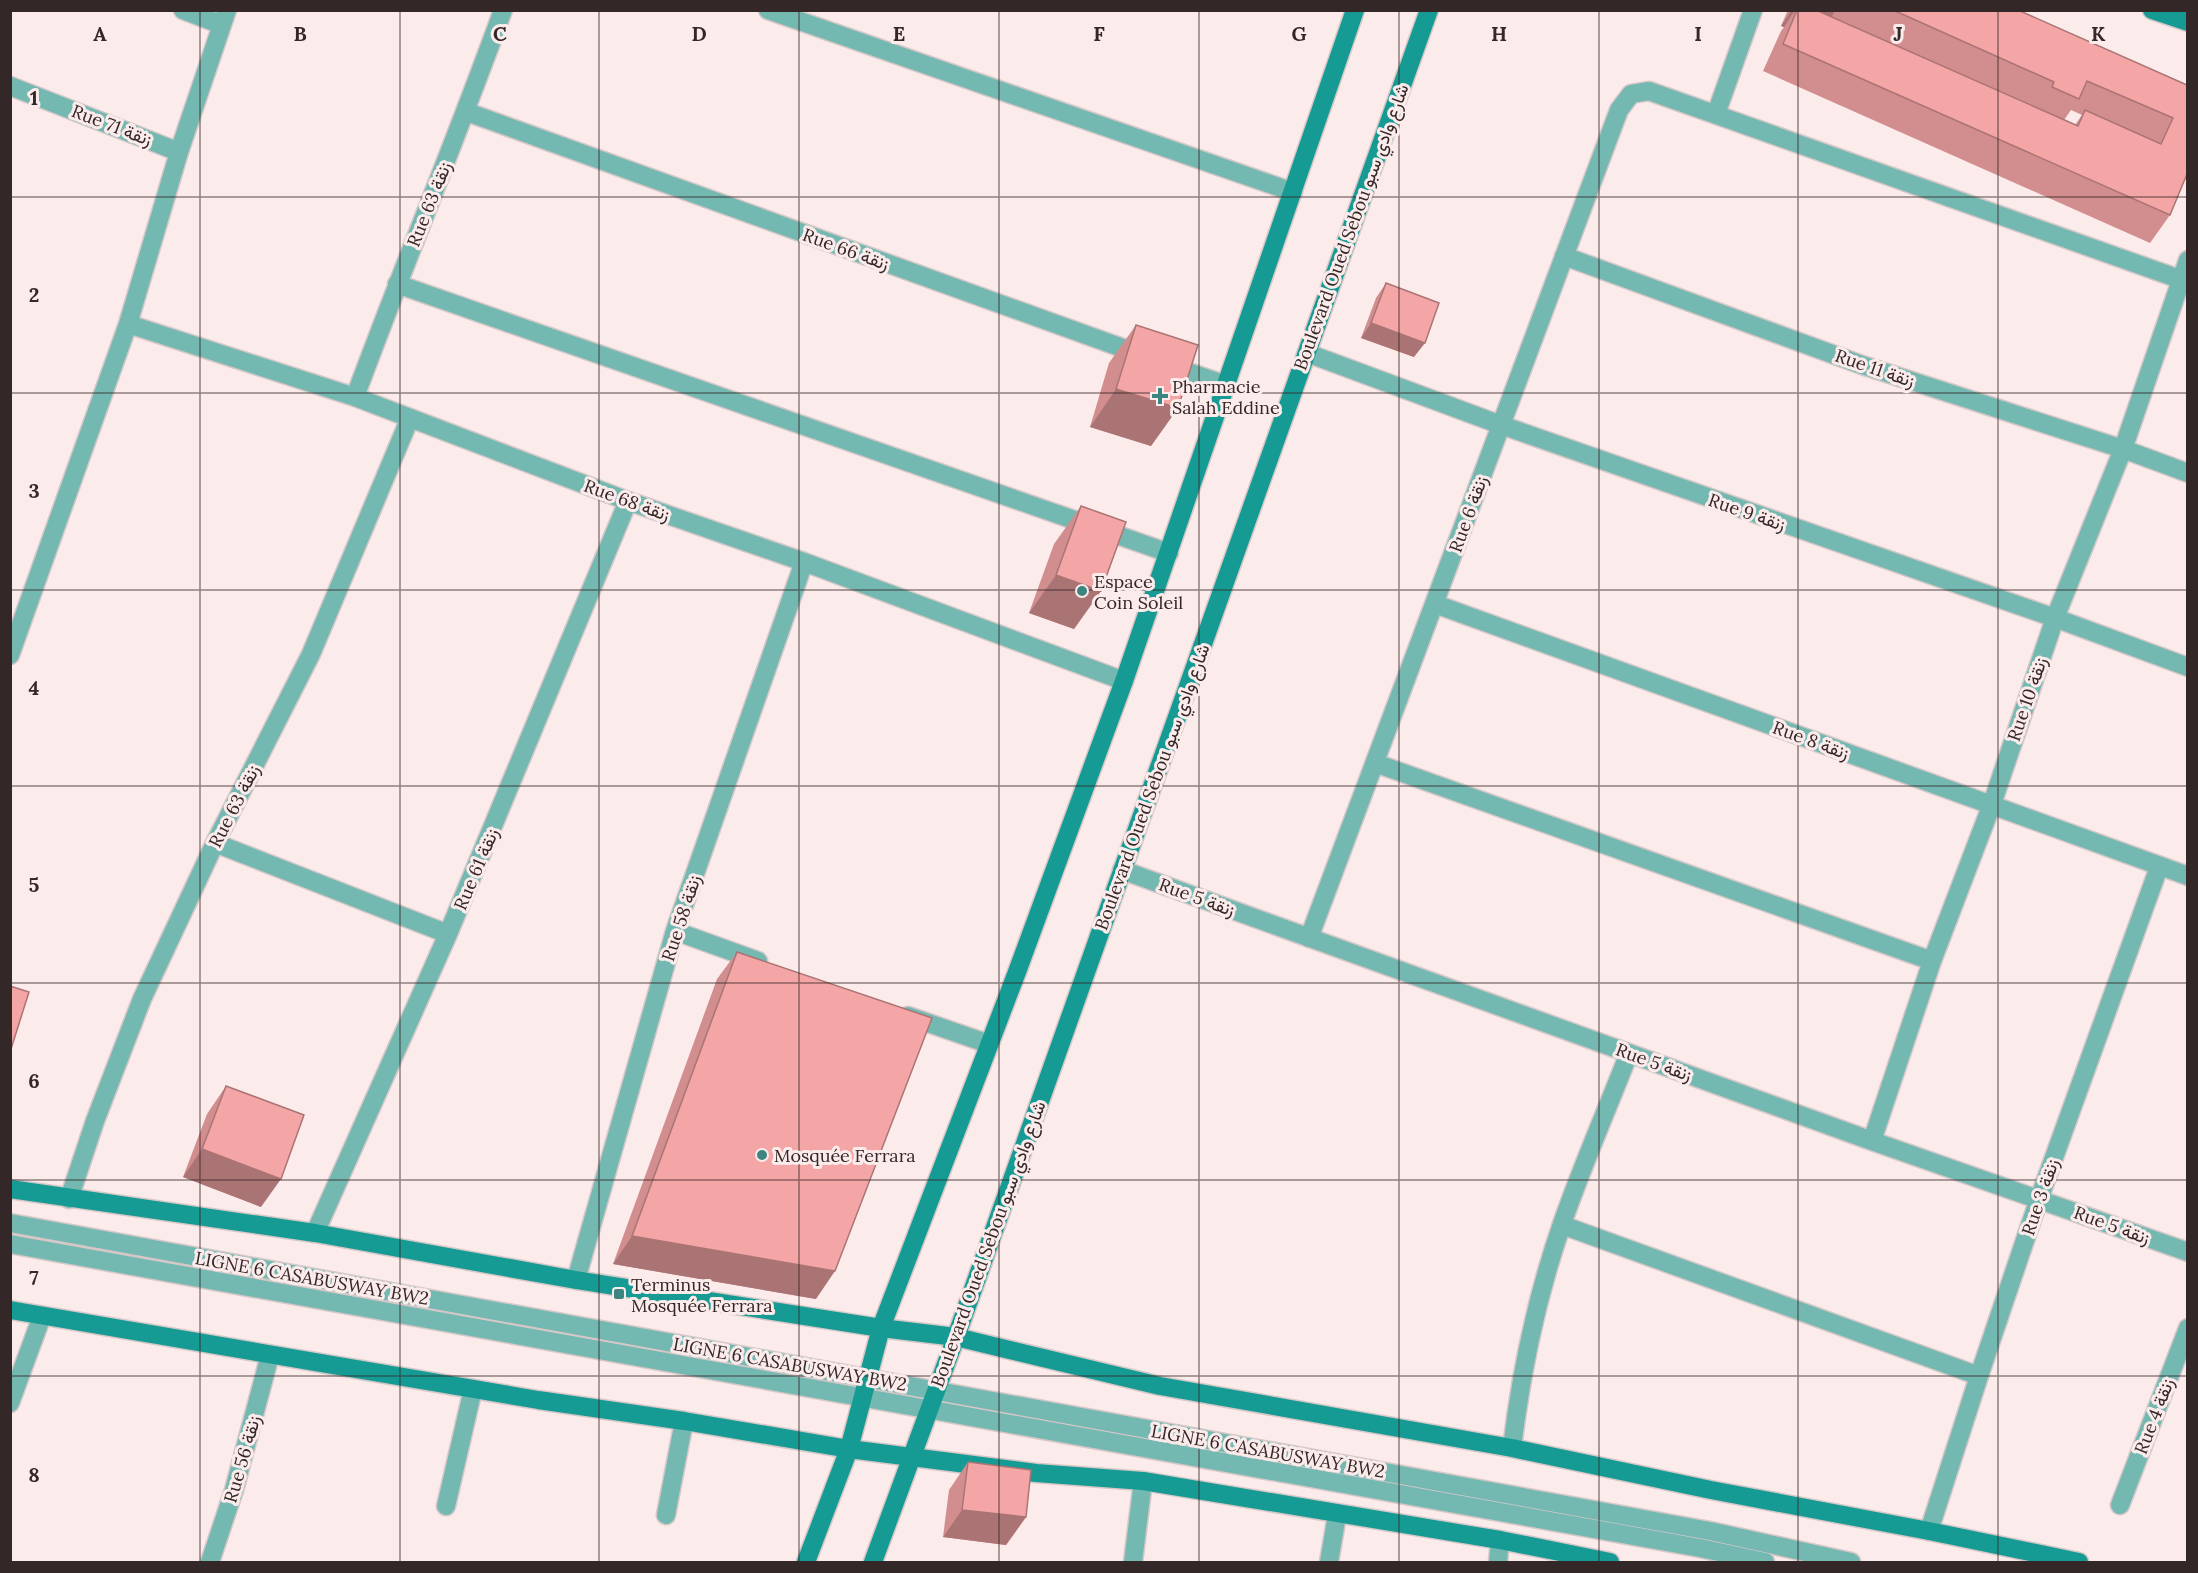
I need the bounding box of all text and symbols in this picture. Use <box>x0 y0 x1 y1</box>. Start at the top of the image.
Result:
text: A <box>93 21 107 46</box>
text: B <box>293 21 307 46</box>
text: C <box>493 21 507 46</box>
text: D <box>691 21 707 46</box>
text: E <box>893 21 905 46</box>
text: F <box>1093 21 1105 46</box>
text: G <box>1291 21 1307 46</box>
text: H <box>1491 21 1507 46</box>
text: I <box>1694 21 1702 46</box>
text: J <box>1893 21 1903 46</box>
text: K <box>2091 21 2106 46</box>
street label: Boulevard Oued Sebou شارع وادي سبو <box>1288 81 1417 375</box>
text: 1 <box>30 85 38 110</box>
street label: Rue 71 زنقة <box>68 99 156 151</box>
street label: Rue 63 زنقة <box>401 158 457 250</box>
street label: Rue 66 زنقة <box>800 223 892 275</box>
text: 2 <box>29 282 39 307</box>
street label: Rue 11 زنقة <box>1832 344 1918 392</box>
place label: Pharmacie Salah Eddine <box>1172 375 1280 419</box>
marker: Pharmacie Salah Eddine <box>1153 389 1167 403</box>
street label: Rue 6 زنقة <box>1444 472 1492 556</box>
street label: Rue 68 زنقة <box>581 474 673 526</box>
text: 3 <box>28 478 40 503</box>
street label: Rue 9 زنقة <box>1705 488 1789 536</box>
place label: Espace Coin Soleil <box>1094 570 1183 614</box>
marker: Espace Coin Soleil <box>1075 584 1089 598</box>
street label: Boulevard Oued Sebou شارع وادي سبو <box>1089 641 1218 935</box>
street label: Rue 10 زنقة <box>2002 654 2052 744</box>
text: 4 <box>29 675 40 700</box>
street label: Rue 8 زنقة <box>1770 716 1852 764</box>
street label: Rue 63 زنقة <box>203 761 265 851</box>
street label: Rue 61 زنقة <box>448 825 504 913</box>
text: 5 <box>29 872 40 897</box>
street label: Rue 58 زنقة <box>656 872 706 964</box>
street label: Rue 5 زنقة <box>1156 873 1238 921</box>
street label: Rue 5 زنقة <box>1613 1038 1695 1086</box>
text: 6 <box>28 1068 40 1093</box>
street label: Boulevard Oued Sebou شارع وادي سبو <box>925 1098 1054 1392</box>
place label: Mosquée Ferrara <box>774 1144 916 1167</box>
marker: Mosquée Ferrara <box>755 1148 769 1162</box>
street label: Rue 3 زنقة <box>2016 1156 2064 1238</box>
street label: Rue 5 زنقة <box>2071 1201 2153 1249</box>
street label: LIGNE 6 CASABUSWAY BW2 <box>193 1246 431 1310</box>
text: 7 <box>29 1265 39 1290</box>
place label: Terminus Mosquée Ferrara <box>631 1273 773 1317</box>
marker: Terminus Mosquée Ferrara <box>612 1287 626 1301</box>
street label: LIGNE 6 CASABUSWAY BW2 <box>671 1332 909 1396</box>
street label: Rue 4 زنقة <box>2129 1375 2179 1457</box>
street label: Rue 56 زنقة <box>219 1413 265 1505</box>
street label: LIGNE 6 CASABUSWAY BW2 <box>1149 1419 1387 1483</box>
text: 8 <box>28 1462 40 1487</box>

